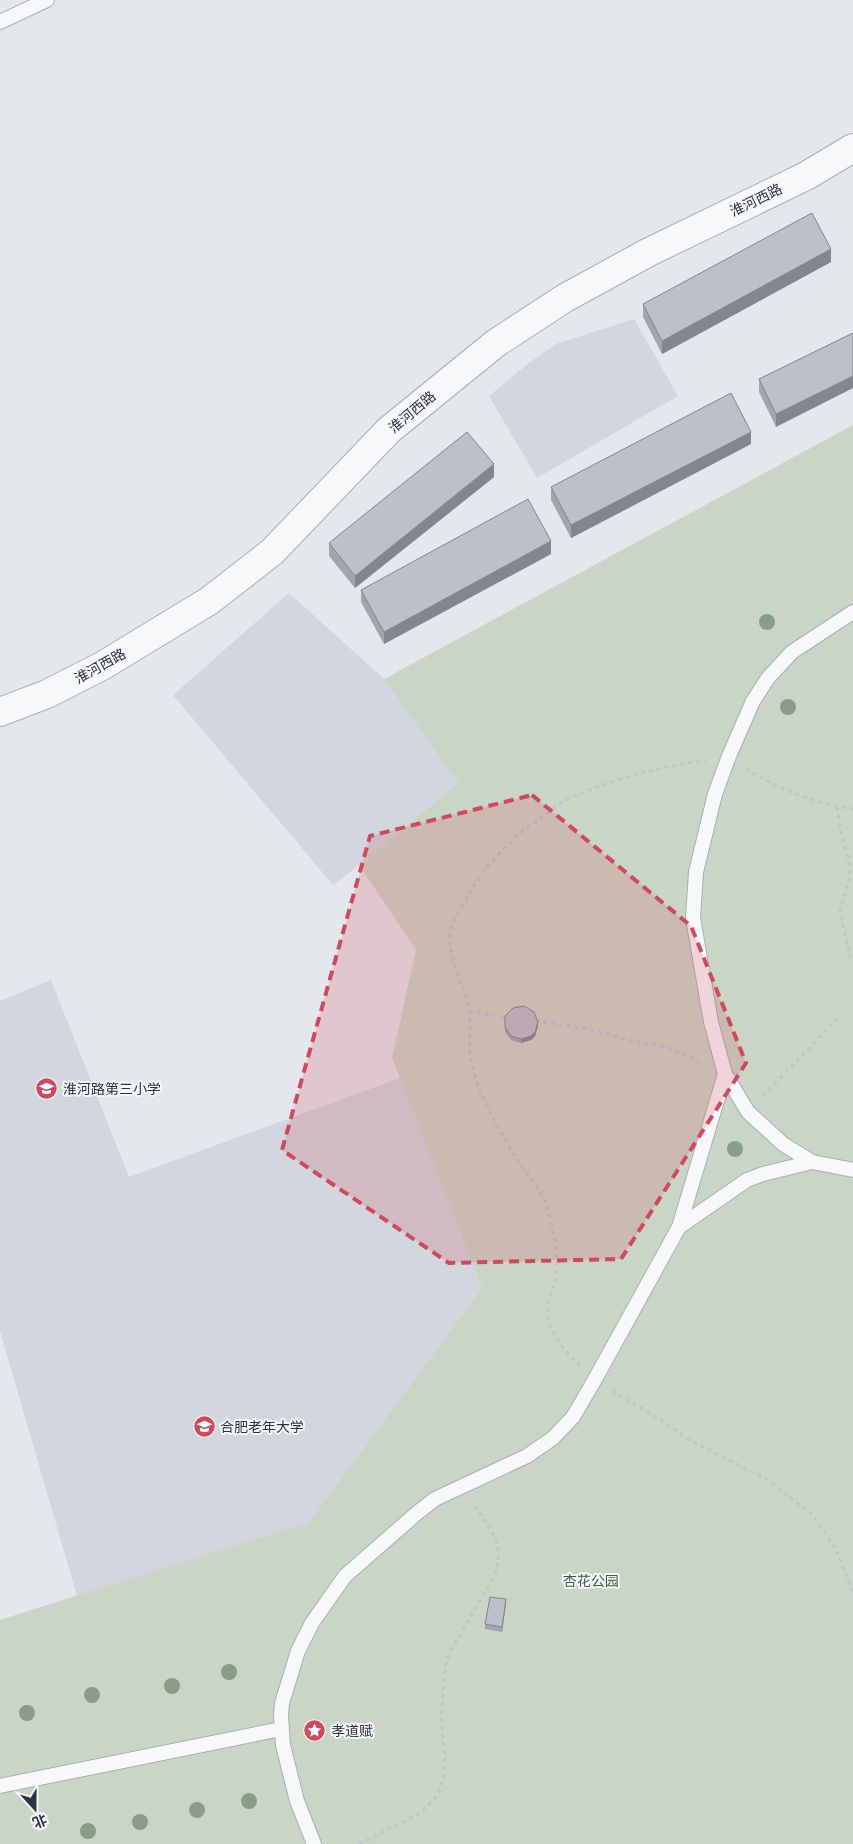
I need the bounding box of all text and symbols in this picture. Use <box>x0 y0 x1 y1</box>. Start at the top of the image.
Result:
street label: 淮河西路 <box>727 181 785 219</box>
street label: 淮河西路 <box>385 388 439 436</box>
street label: 淮河西路 <box>72 645 128 687</box>
school or university icon: 淮河路第三小学 <box>35 1077 59 1101</box>
place label: 淮河路第三小学 <box>63 1081 161 1097</box>
school or university icon: 合肥老年大学 <box>192 1415 216 1439</box>
place label: 合肥老年大学 <box>220 1419 304 1435</box>
park label: 杏花公园 <box>563 1573 619 1589</box>
place icon: 孝道赋 <box>303 1719 327 1743</box>
place label: 孝道赋 <box>331 1723 373 1739</box>
north arrow <box>10 1784 60 1834</box>
text: 北 <box>30 1811 49 1831</box>

